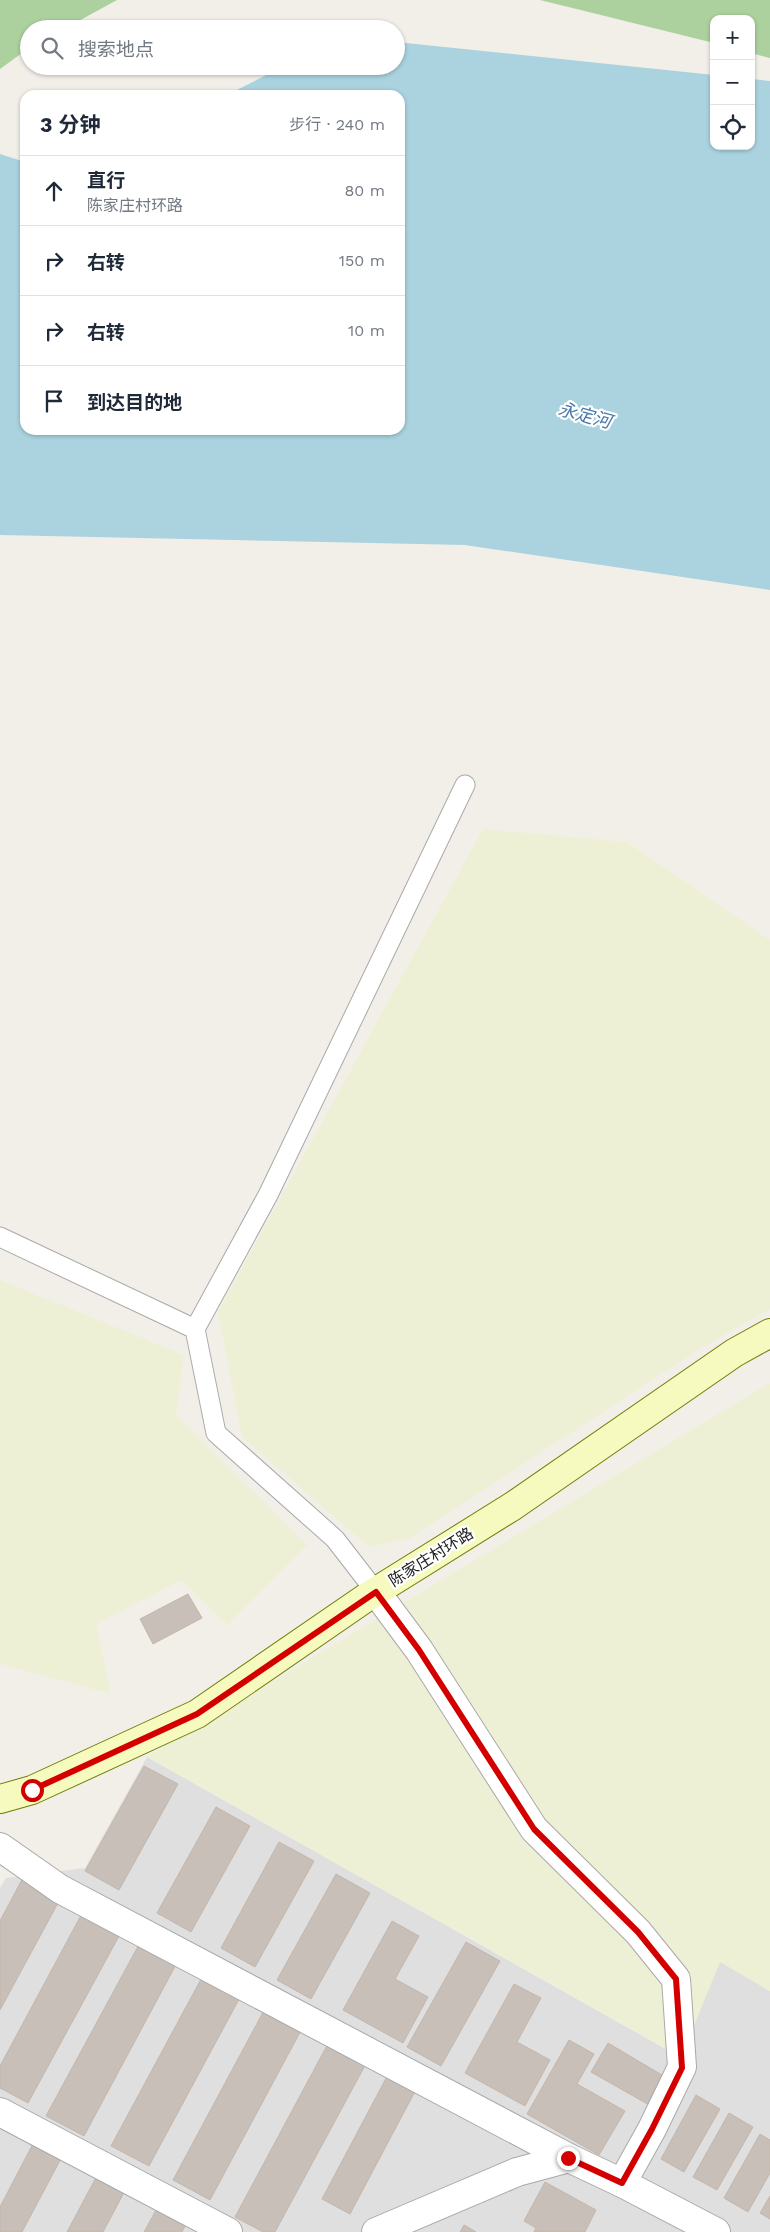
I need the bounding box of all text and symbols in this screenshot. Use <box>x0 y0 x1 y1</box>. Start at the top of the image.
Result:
map controls <box>710 15 755 150</box>
button: + <box>710 15 755 60</box>
search box <box>20 20 405 75</box>
icon: search <box>38 34 66 62</box>
text: 搜索地点 <box>78 38 154 61</box>
button: − <box>710 60 755 105</box>
button: locate <box>710 105 755 150</box>
text: 3 分钟 <box>40 112 100 137</box>
text: 步行 · 240 m <box>289 115 385 134</box>
text: 直行 <box>87 169 125 192</box>
icon: ahead <box>40 177 68 205</box>
text: 80 m <box>344 181 385 200</box>
text: 陈家庄村环路 <box>87 196 183 215</box>
icon: right <box>40 247 68 275</box>
text: 右转 <box>87 251 125 274</box>
text: 150 m <box>339 251 385 270</box>
icon: right <box>40 317 68 345</box>
text: 右转 <box>87 321 125 344</box>
text: 10 m <box>348 321 385 340</box>
icon: arrive <box>40 387 68 415</box>
text: 到达目的地 <box>87 391 182 414</box>
water label: 永定河 <box>556 398 617 433</box>
street label: 陈家庄村环路 <box>385 1524 477 1590</box>
route start <box>21 1779 44 1802</box>
route end <box>557 2147 580 2170</box>

